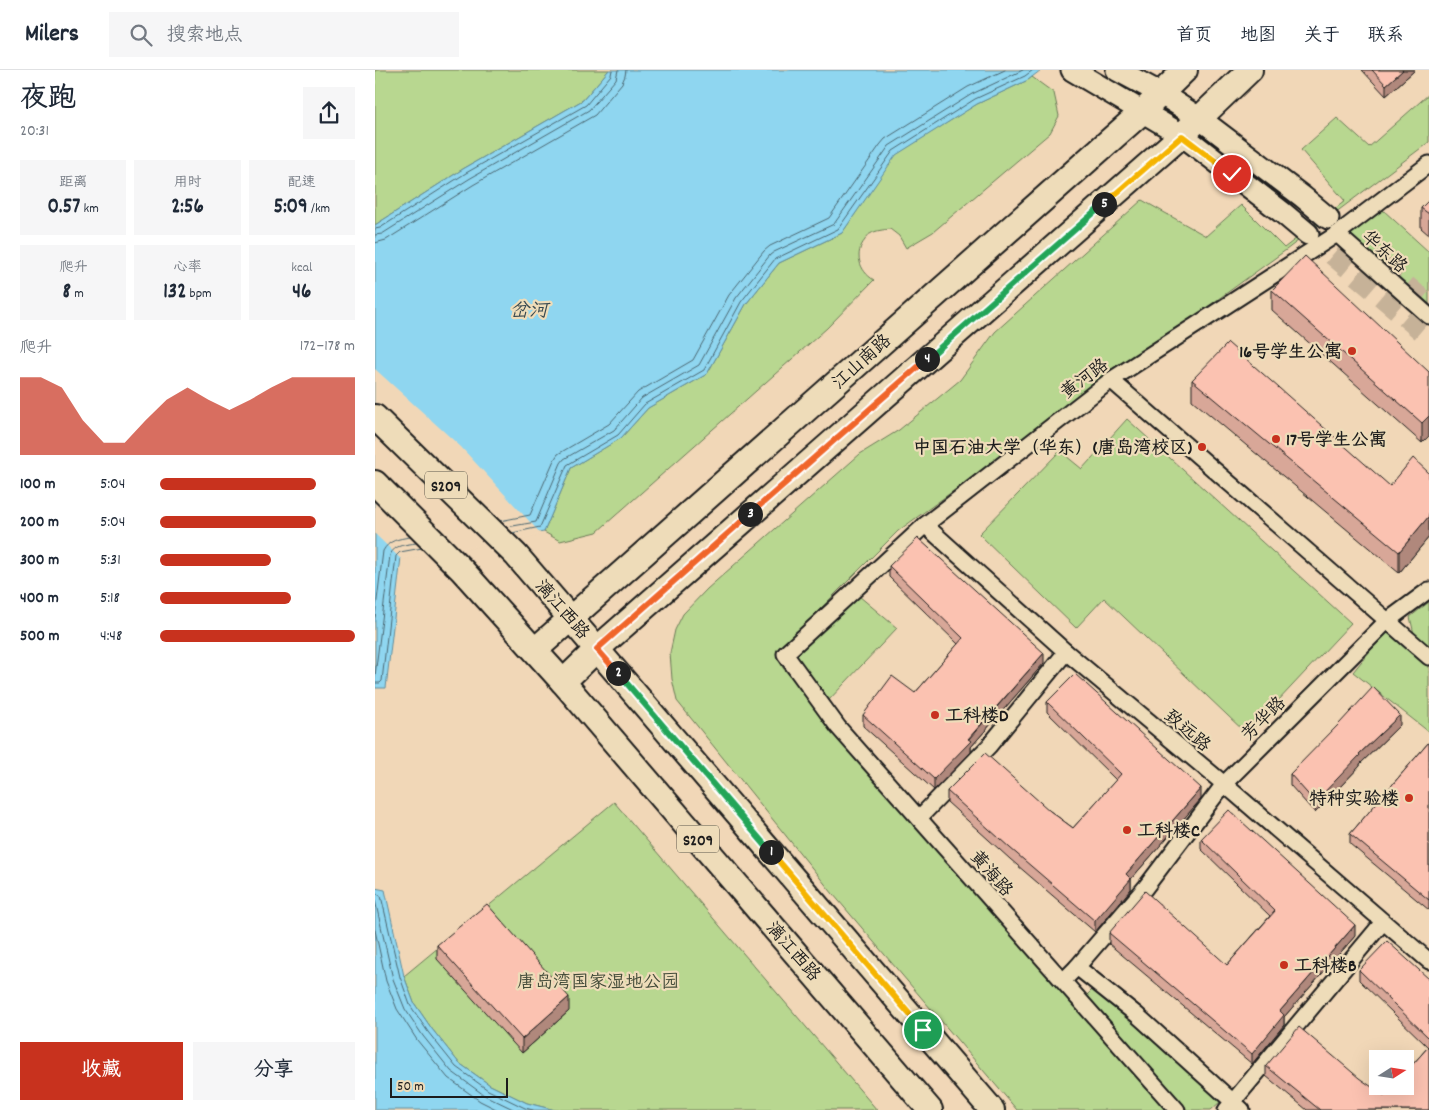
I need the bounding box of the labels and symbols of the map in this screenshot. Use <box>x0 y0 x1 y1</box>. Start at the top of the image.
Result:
pin <box>1211 153 1253 195</box>
pin: 5 <box>1091 192 1117 216</box>
street label: 华东路 <box>1355 226 1412 280</box>
water label: 岔河 <box>510 299 551 326</box>
street label: 江山南路 <box>828 329 898 396</box>
place label: 16号学生公寓 <box>1239 341 1342 366</box>
marker: 16号学生公寓 <box>1346 345 1358 357</box>
pin: 4 <box>915 346 939 372</box>
street label: 黄河路 <box>1056 354 1115 406</box>
place label: 17号学生公寓 <box>1286 429 1387 454</box>
marker: 17号学生公寓 <box>1270 433 1282 445</box>
place label: 中国石油大学（华东）(唐岛湾校区) <box>913 437 1192 462</box>
marker: 中国石油大学（华东）(唐岛湾校区) <box>1196 441 1208 453</box>
road number: S209 <box>425 472 467 498</box>
pin: 3 <box>737 502 763 526</box>
street label: 漓江西路 <box>528 575 594 646</box>
pin: 2 <box>605 660 631 686</box>
street label: 芳华路 <box>1237 692 1293 748</box>
place label: 工科楼D <box>945 705 1009 730</box>
street label: 致远路 <box>1158 705 1215 759</box>
marker: 工科楼D <box>929 709 941 721</box>
place label: 特种实验楼 <box>1309 788 1399 813</box>
marker: 特种实验楼 <box>1403 792 1415 804</box>
place label: 工科楼C <box>1137 820 1200 845</box>
marker: 工科楼C <box>1121 824 1133 836</box>
road number: S209 <box>677 826 719 852</box>
pin: 1 <box>759 840 783 864</box>
street label: 黄海路 <box>963 846 1017 903</box>
street label: 漓江西路 <box>759 917 825 988</box>
place label: 工科楼B <box>1294 955 1357 980</box>
marker: 工科楼B <box>1278 959 1290 971</box>
park label: 唐岛湾国家湿地公园 <box>517 971 679 996</box>
pin <box>902 1009 944 1051</box>
north arrow <box>1369 1050 1414 1095</box>
scale bar <box>390 1075 507 1098</box>

